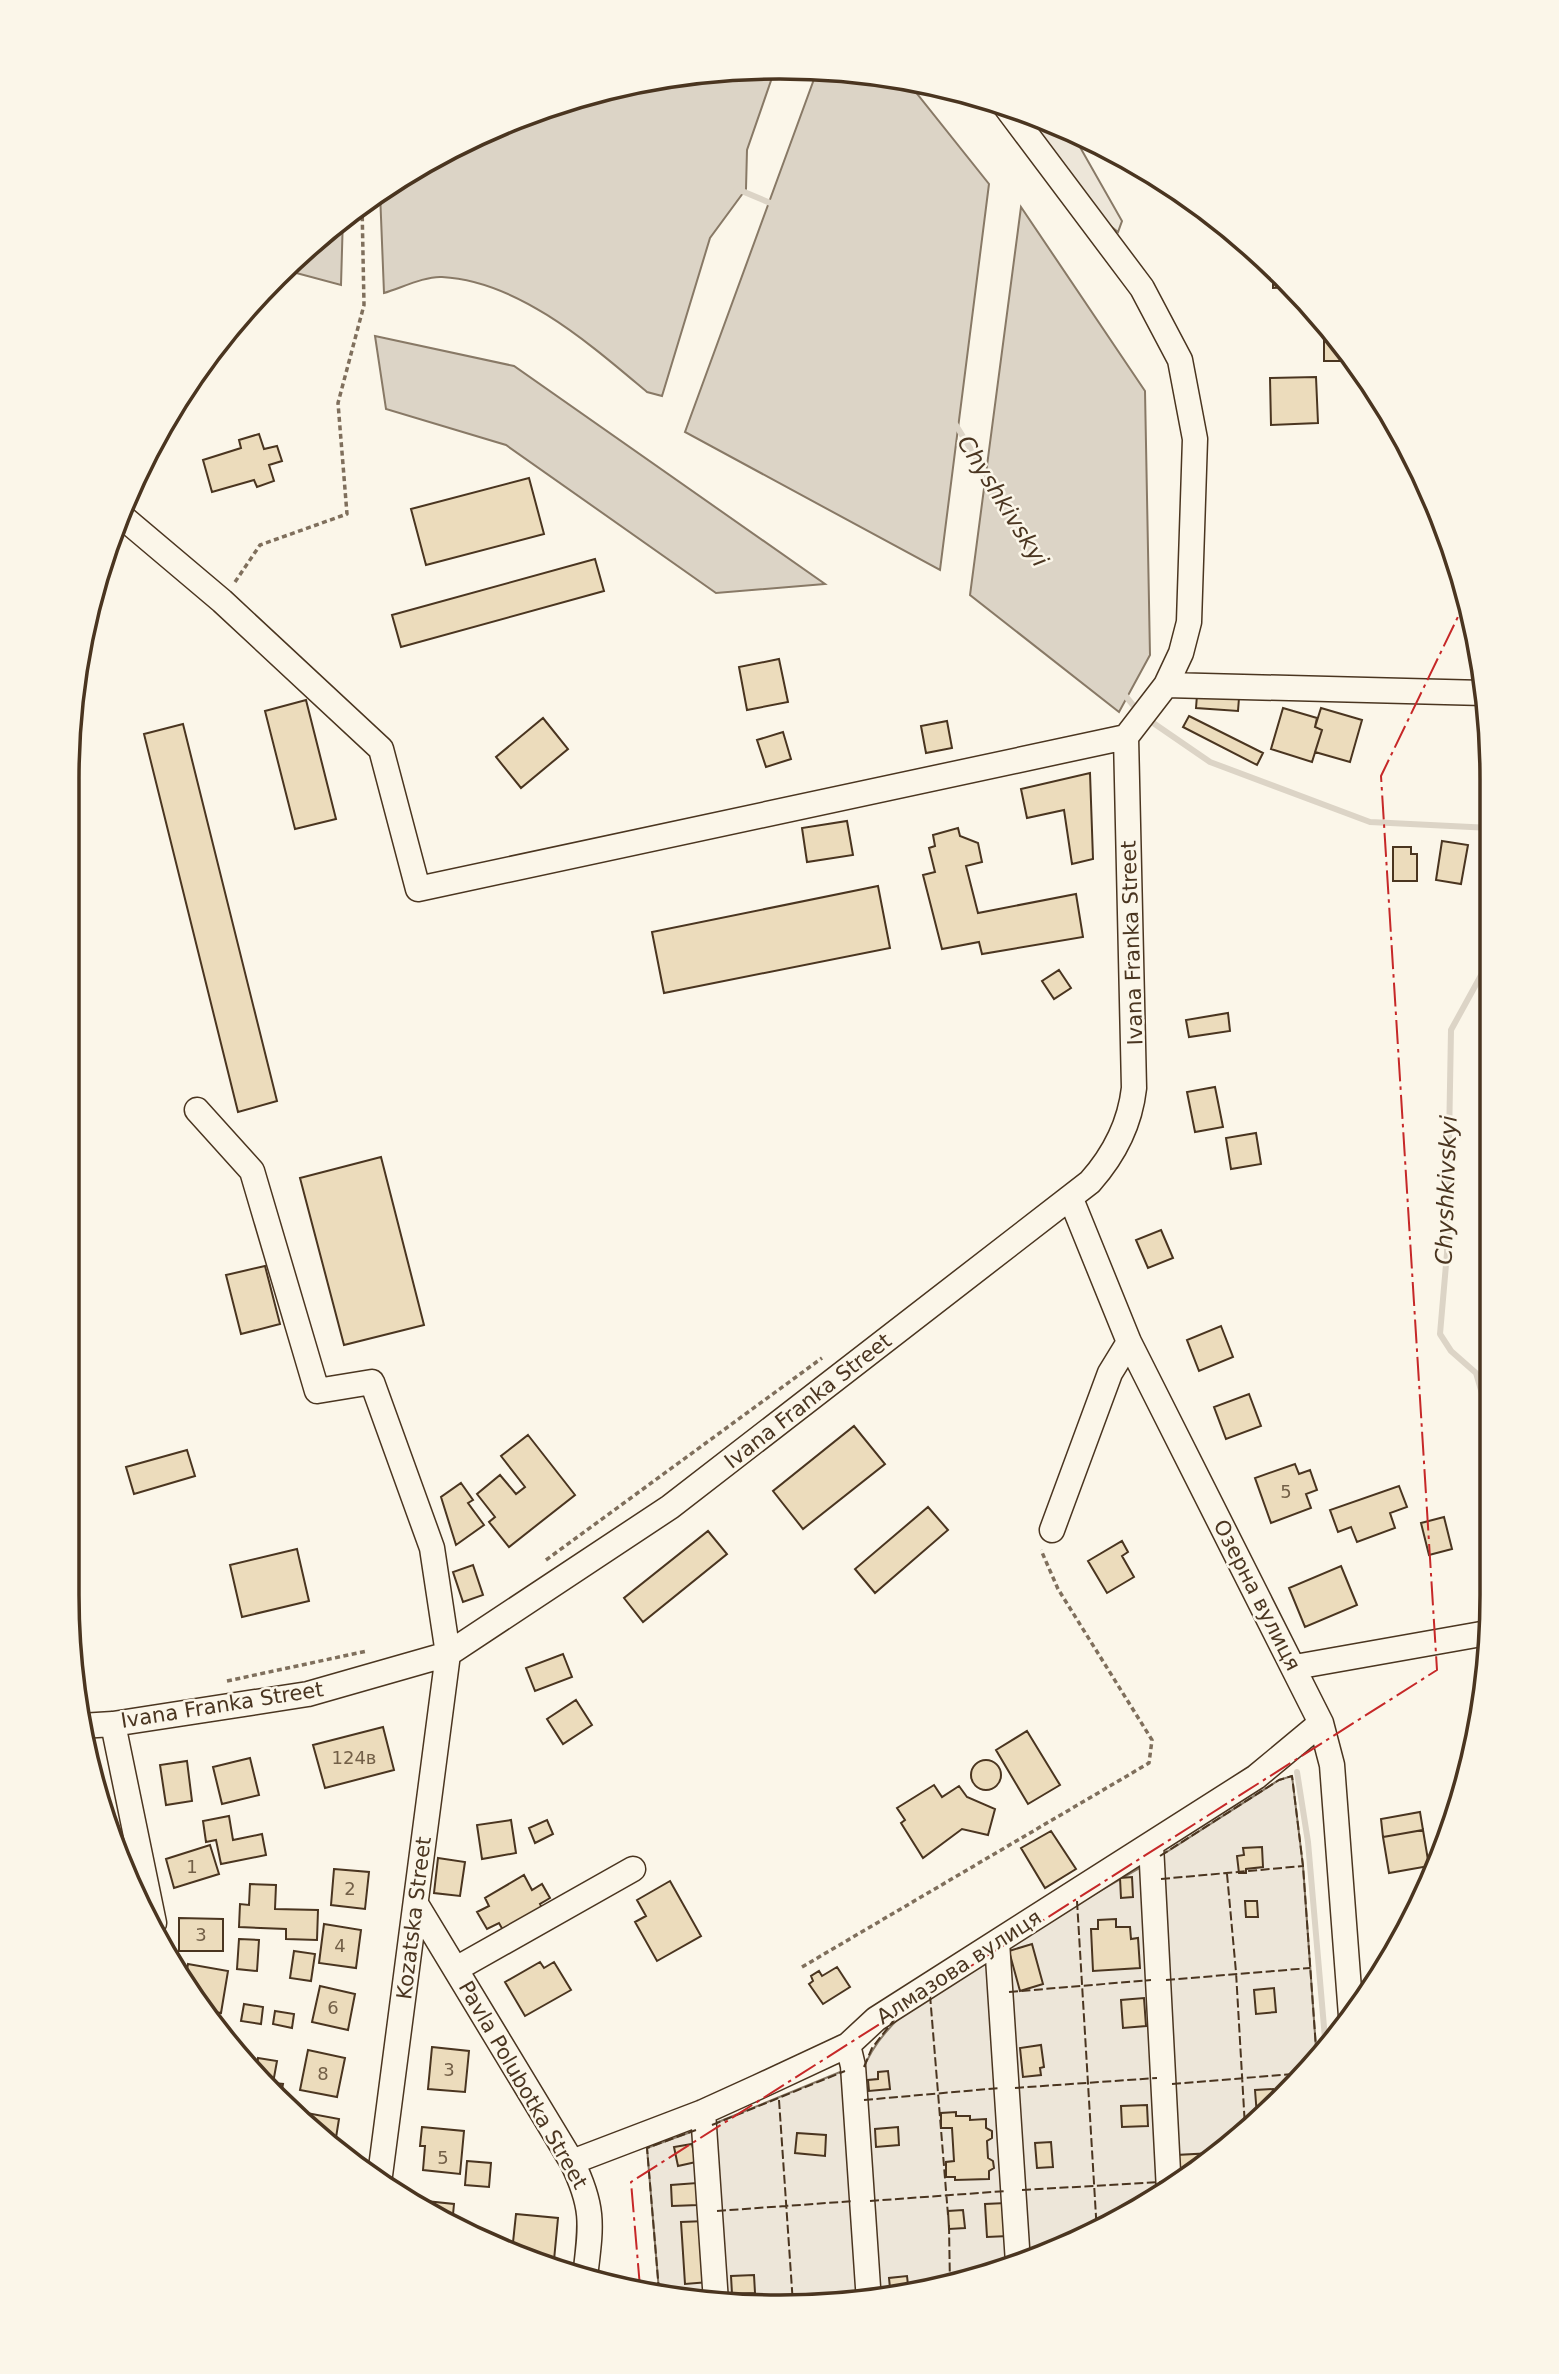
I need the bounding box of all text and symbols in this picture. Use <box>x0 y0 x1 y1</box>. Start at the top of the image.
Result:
water label: Chyshkivskyi <box>952 431 1054 572</box>
street label: Ivana Franka Street <box>1116 840 1148 1046</box>
water label: Chyshkivskyi <box>1430 1114 1462 1265</box>
street label: Ivana Franka Street <box>720 1328 896 1474</box>
house number: 5 <box>1280 1481 1292 1502</box>
street label: Озерна вулиця <box>1209 1516 1305 1674</box>
street label: Ivana Franka Street <box>119 1677 325 1733</box>
house number: 124в <box>332 1747 376 1768</box>
street label: Kozatska Street <box>392 1835 436 2001</box>
house number: 1 <box>186 1856 198 1877</box>
house number: 2 <box>344 1878 356 1899</box>
street label: Алмазова вулиця <box>872 1905 1046 2029</box>
house number: 3 <box>195 1924 207 1945</box>
house number: 4 <box>334 1935 346 1956</box>
street label: Pavla Polubotka Street <box>454 1977 592 2193</box>
house number: 6 <box>327 1997 339 2018</box>
house number: 3 <box>443 2059 455 2080</box>
house number: 8 <box>317 2063 329 2084</box>
house number: 5 <box>437 2147 449 2168</box>

